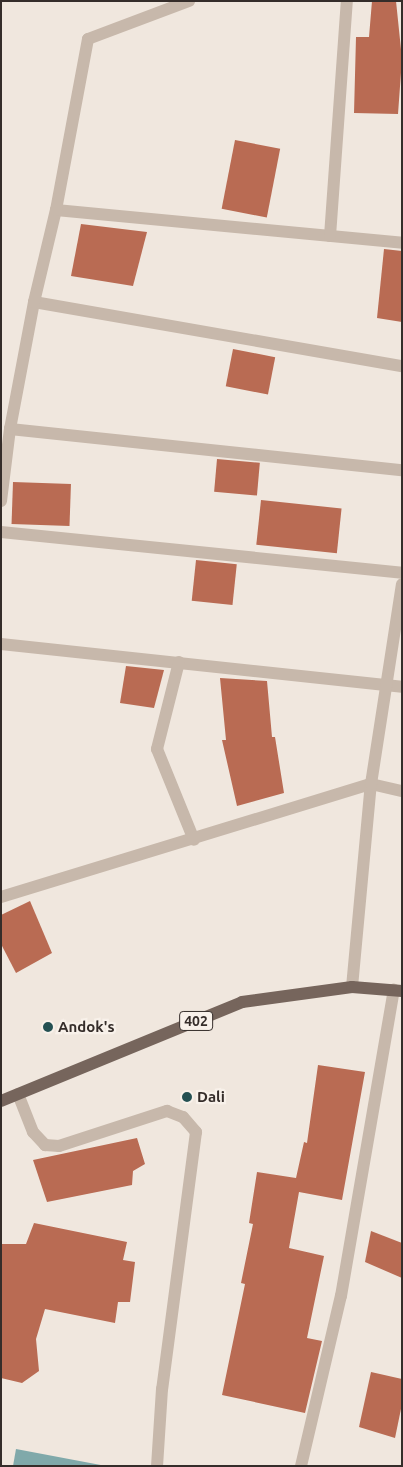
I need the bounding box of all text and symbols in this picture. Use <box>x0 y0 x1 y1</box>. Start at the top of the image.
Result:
road number: 402 <box>178 1009 214 1032</box>
place label: Andok's <box>58 1018 115 1036</box>
marker: Andok's <box>42 1021 54 1033</box>
place label: Dali <box>197 1088 225 1106</box>
marker: Dali <box>181 1091 193 1103</box>

